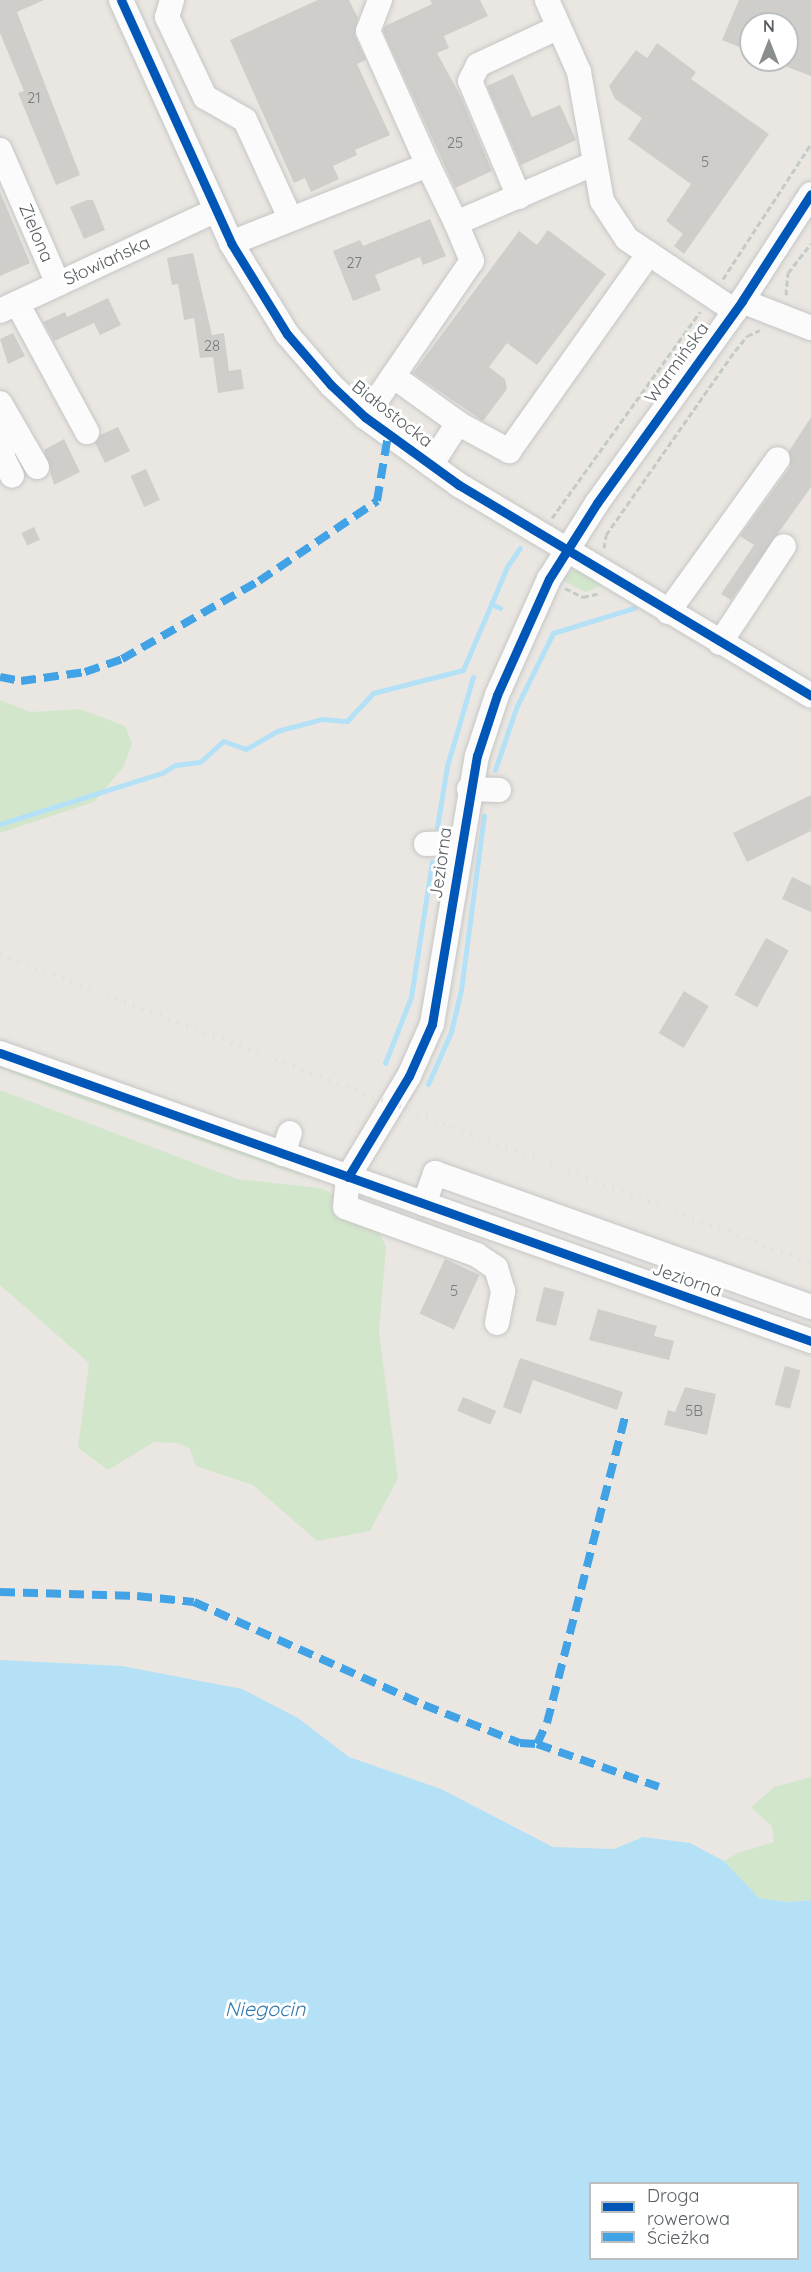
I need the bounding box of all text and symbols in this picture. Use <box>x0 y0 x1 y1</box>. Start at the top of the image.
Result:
north arrow <box>739 12 799 72</box>
text: N <box>763 16 775 36</box>
house number: 21 <box>27 89 41 107</box>
house number: 25 <box>447 134 463 152</box>
house number: 5 <box>701 153 709 171</box>
street label: Zielona <box>14 200 58 266</box>
street label: Słowiańska <box>60 232 154 290</box>
house number: 27 <box>346 254 362 272</box>
street label: Warmińska <box>640 318 714 408</box>
house number: 28 <box>204 337 220 355</box>
street label: Białostocka <box>347 376 437 452</box>
street label: Jeziorna <box>425 826 457 900</box>
street label: Jeziorna <box>649 1258 725 1302</box>
house number: 5 <box>450 1282 458 1300</box>
house number: 5B <box>685 1402 703 1420</box>
water label: Niegocin <box>225 1996 305 2020</box>
legend <box>589 2182 799 2260</box>
text: Droga rowerowa <box>647 2184 730 2230</box>
text: Ścieżka <box>647 2226 710 2249</box>

